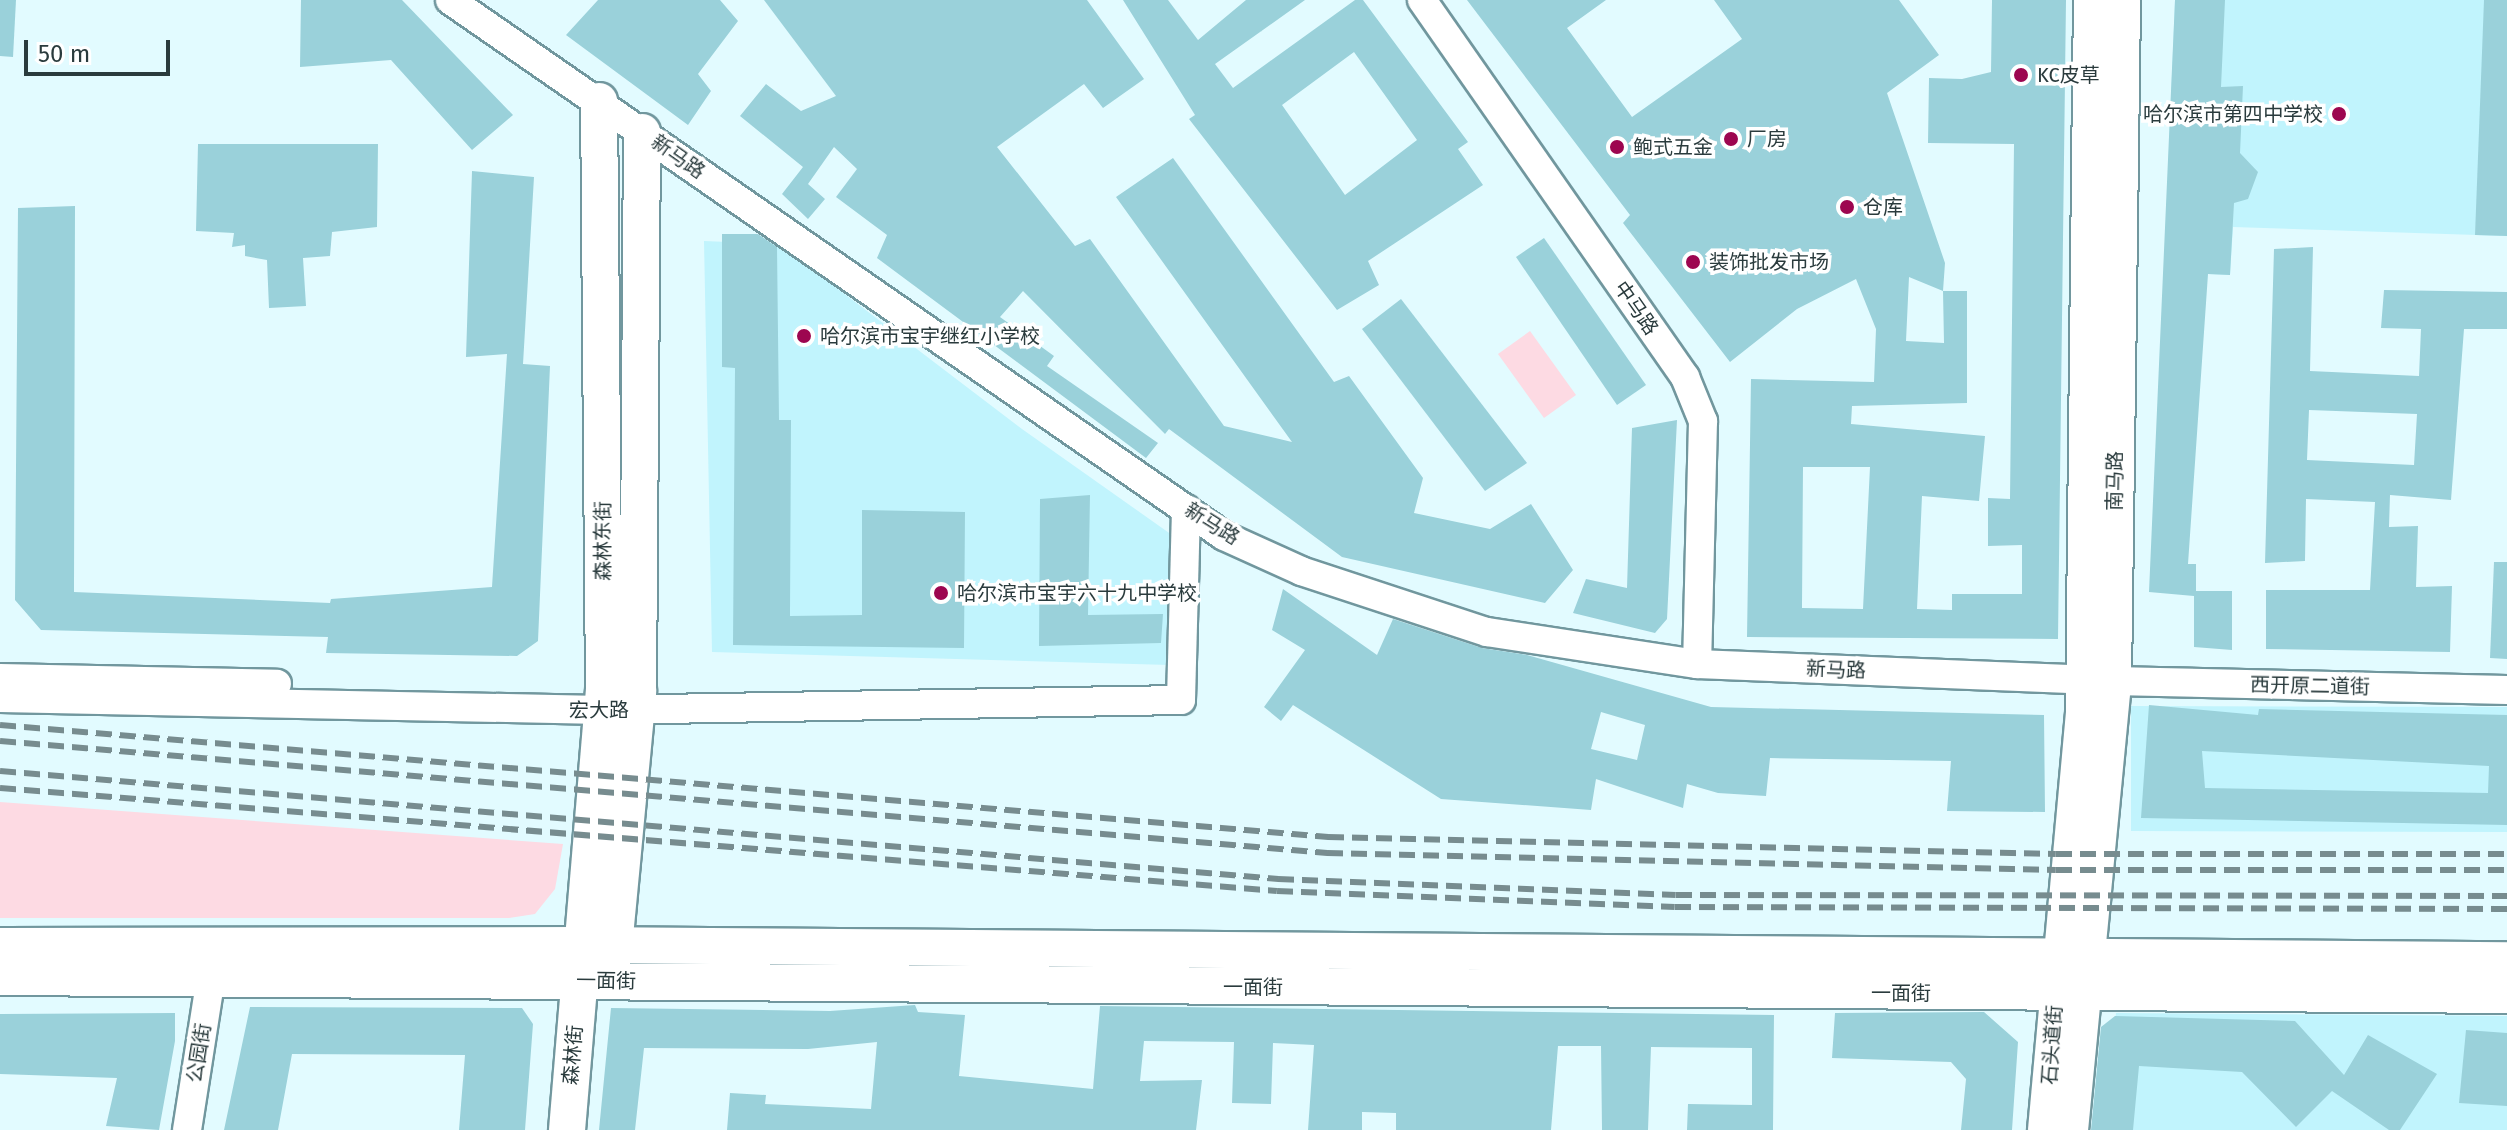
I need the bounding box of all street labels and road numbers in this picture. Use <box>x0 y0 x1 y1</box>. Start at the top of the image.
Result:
street label: 新马路 <box>647 130 709 184</box>
street label: 中马路 <box>1609 277 1663 339</box>
street label: 南马路 <box>2102 451 2128 511</box>
street label: 新马路 <box>1180 498 1244 550</box>
street label: 森林东街 <box>591 501 615 581</box>
street label: 新马路 <box>1806 657 1866 683</box>
street label: 西开原二道街 <box>2250 673 2370 699</box>
street label: 宏大路 <box>569 698 629 722</box>
street label: 一面街 <box>576 968 636 994</box>
street label: 一面街 <box>1223 975 1283 999</box>
street label: 一面街 <box>1871 981 1931 1005</box>
street label: 石头道街 <box>2037 1004 2067 1086</box>
street label: 公园街 <box>182 1021 216 1085</box>
street label: 森林街 <box>558 1024 588 1086</box>

